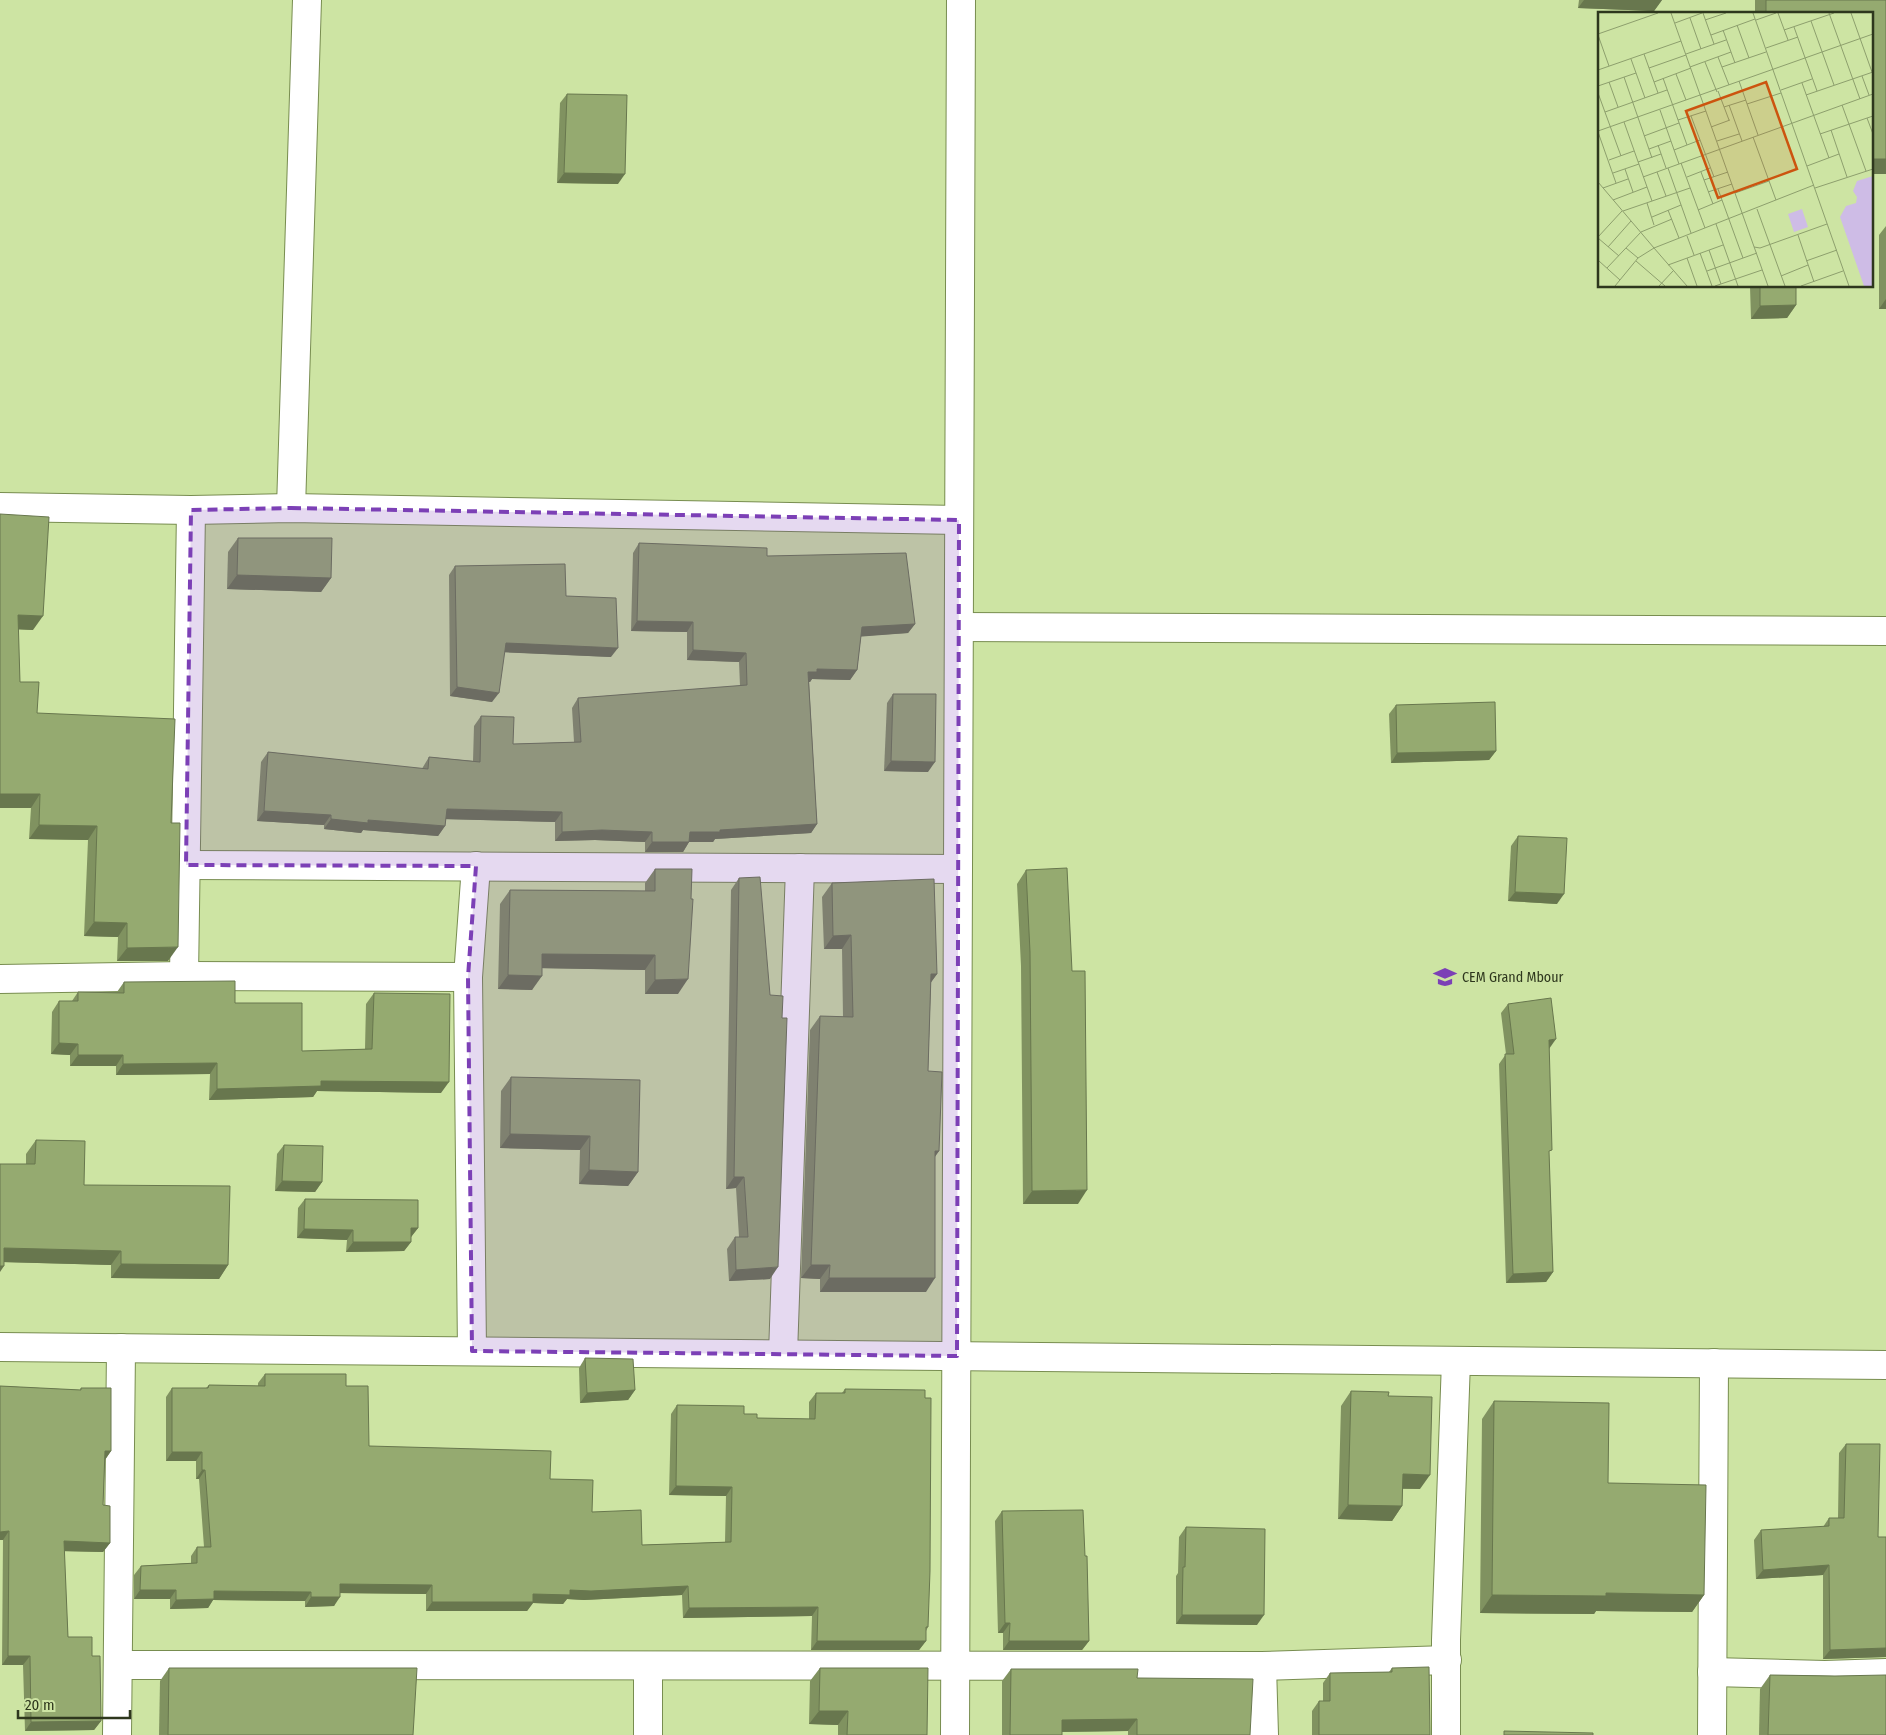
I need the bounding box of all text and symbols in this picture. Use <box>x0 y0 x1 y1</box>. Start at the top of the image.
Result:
inset map <box>1598 12 1874 288</box>
school or university icon: CEM Grand Mbour <box>1432 964 1458 990</box>
place label: CEM Grand Mbour <box>1462 969 1564 986</box>
scale bar <box>18 1688 130 1720</box>
text: 20 m <box>25 1696 55 1714</box>

